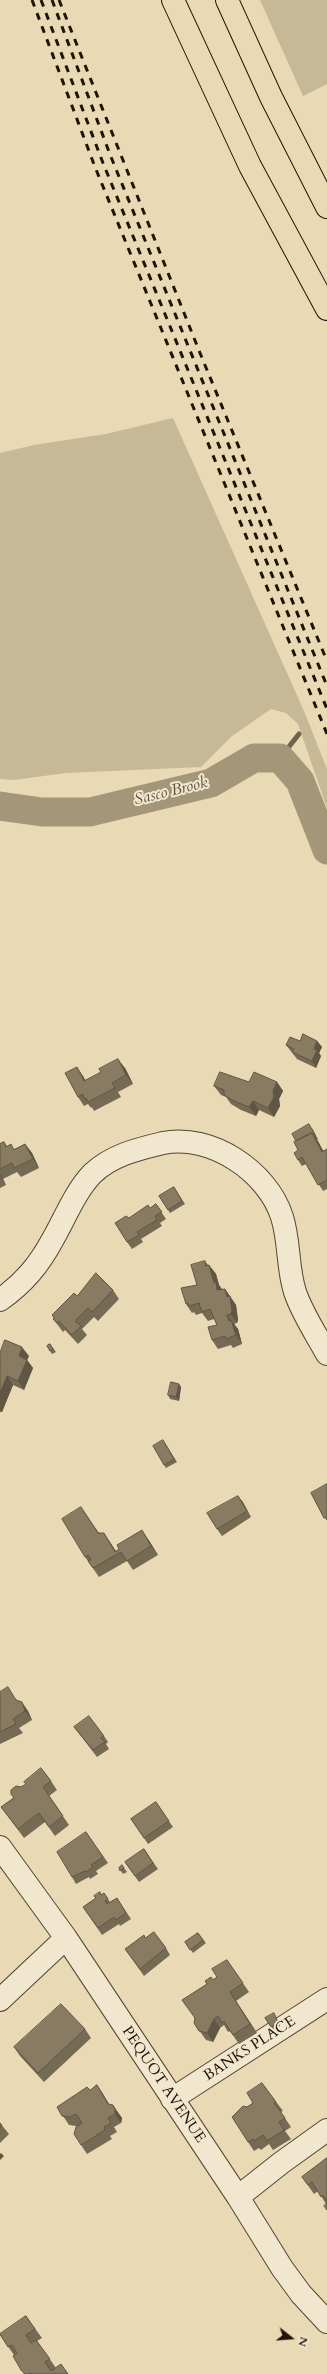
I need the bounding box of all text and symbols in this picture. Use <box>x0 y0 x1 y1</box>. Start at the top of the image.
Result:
water label: Sasco Brook <box>132 774 210 810</box>
street label: BANKS PLACE <box>201 2013 299 2085</box>
street label: PEQUOT AVENUE <box>117 2023 209 2147</box>
north arrow <box>271 2318 311 2358</box>
text: N <box>294 2335 312 2348</box>

